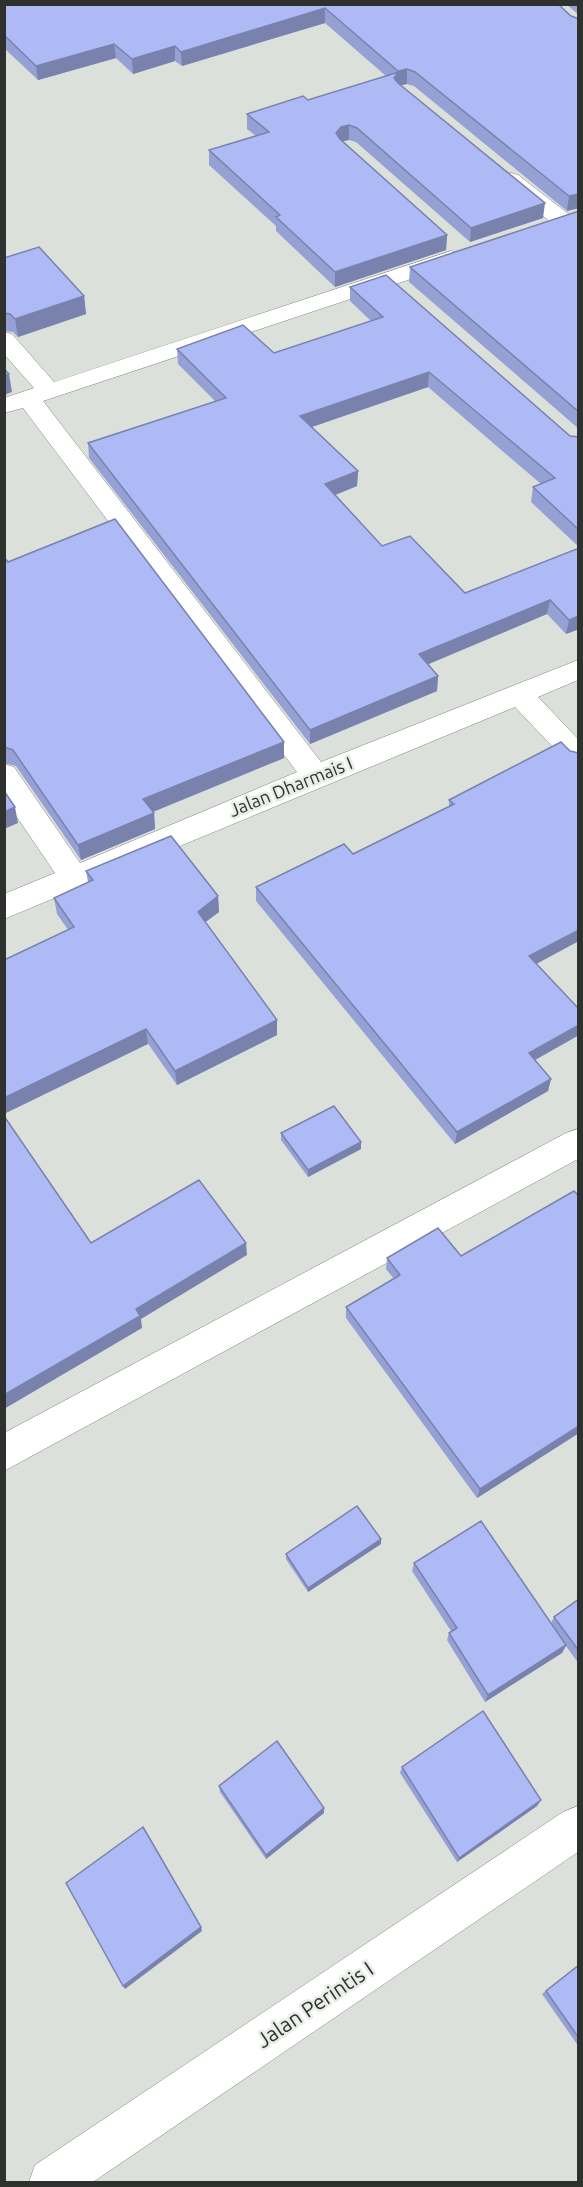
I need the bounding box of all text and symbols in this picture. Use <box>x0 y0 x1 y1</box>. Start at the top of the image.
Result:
street label: Jalan Dharmais I <box>226 752 355 820</box>
street label: Jalan Perintis I <box>251 1956 377 2052</box>

